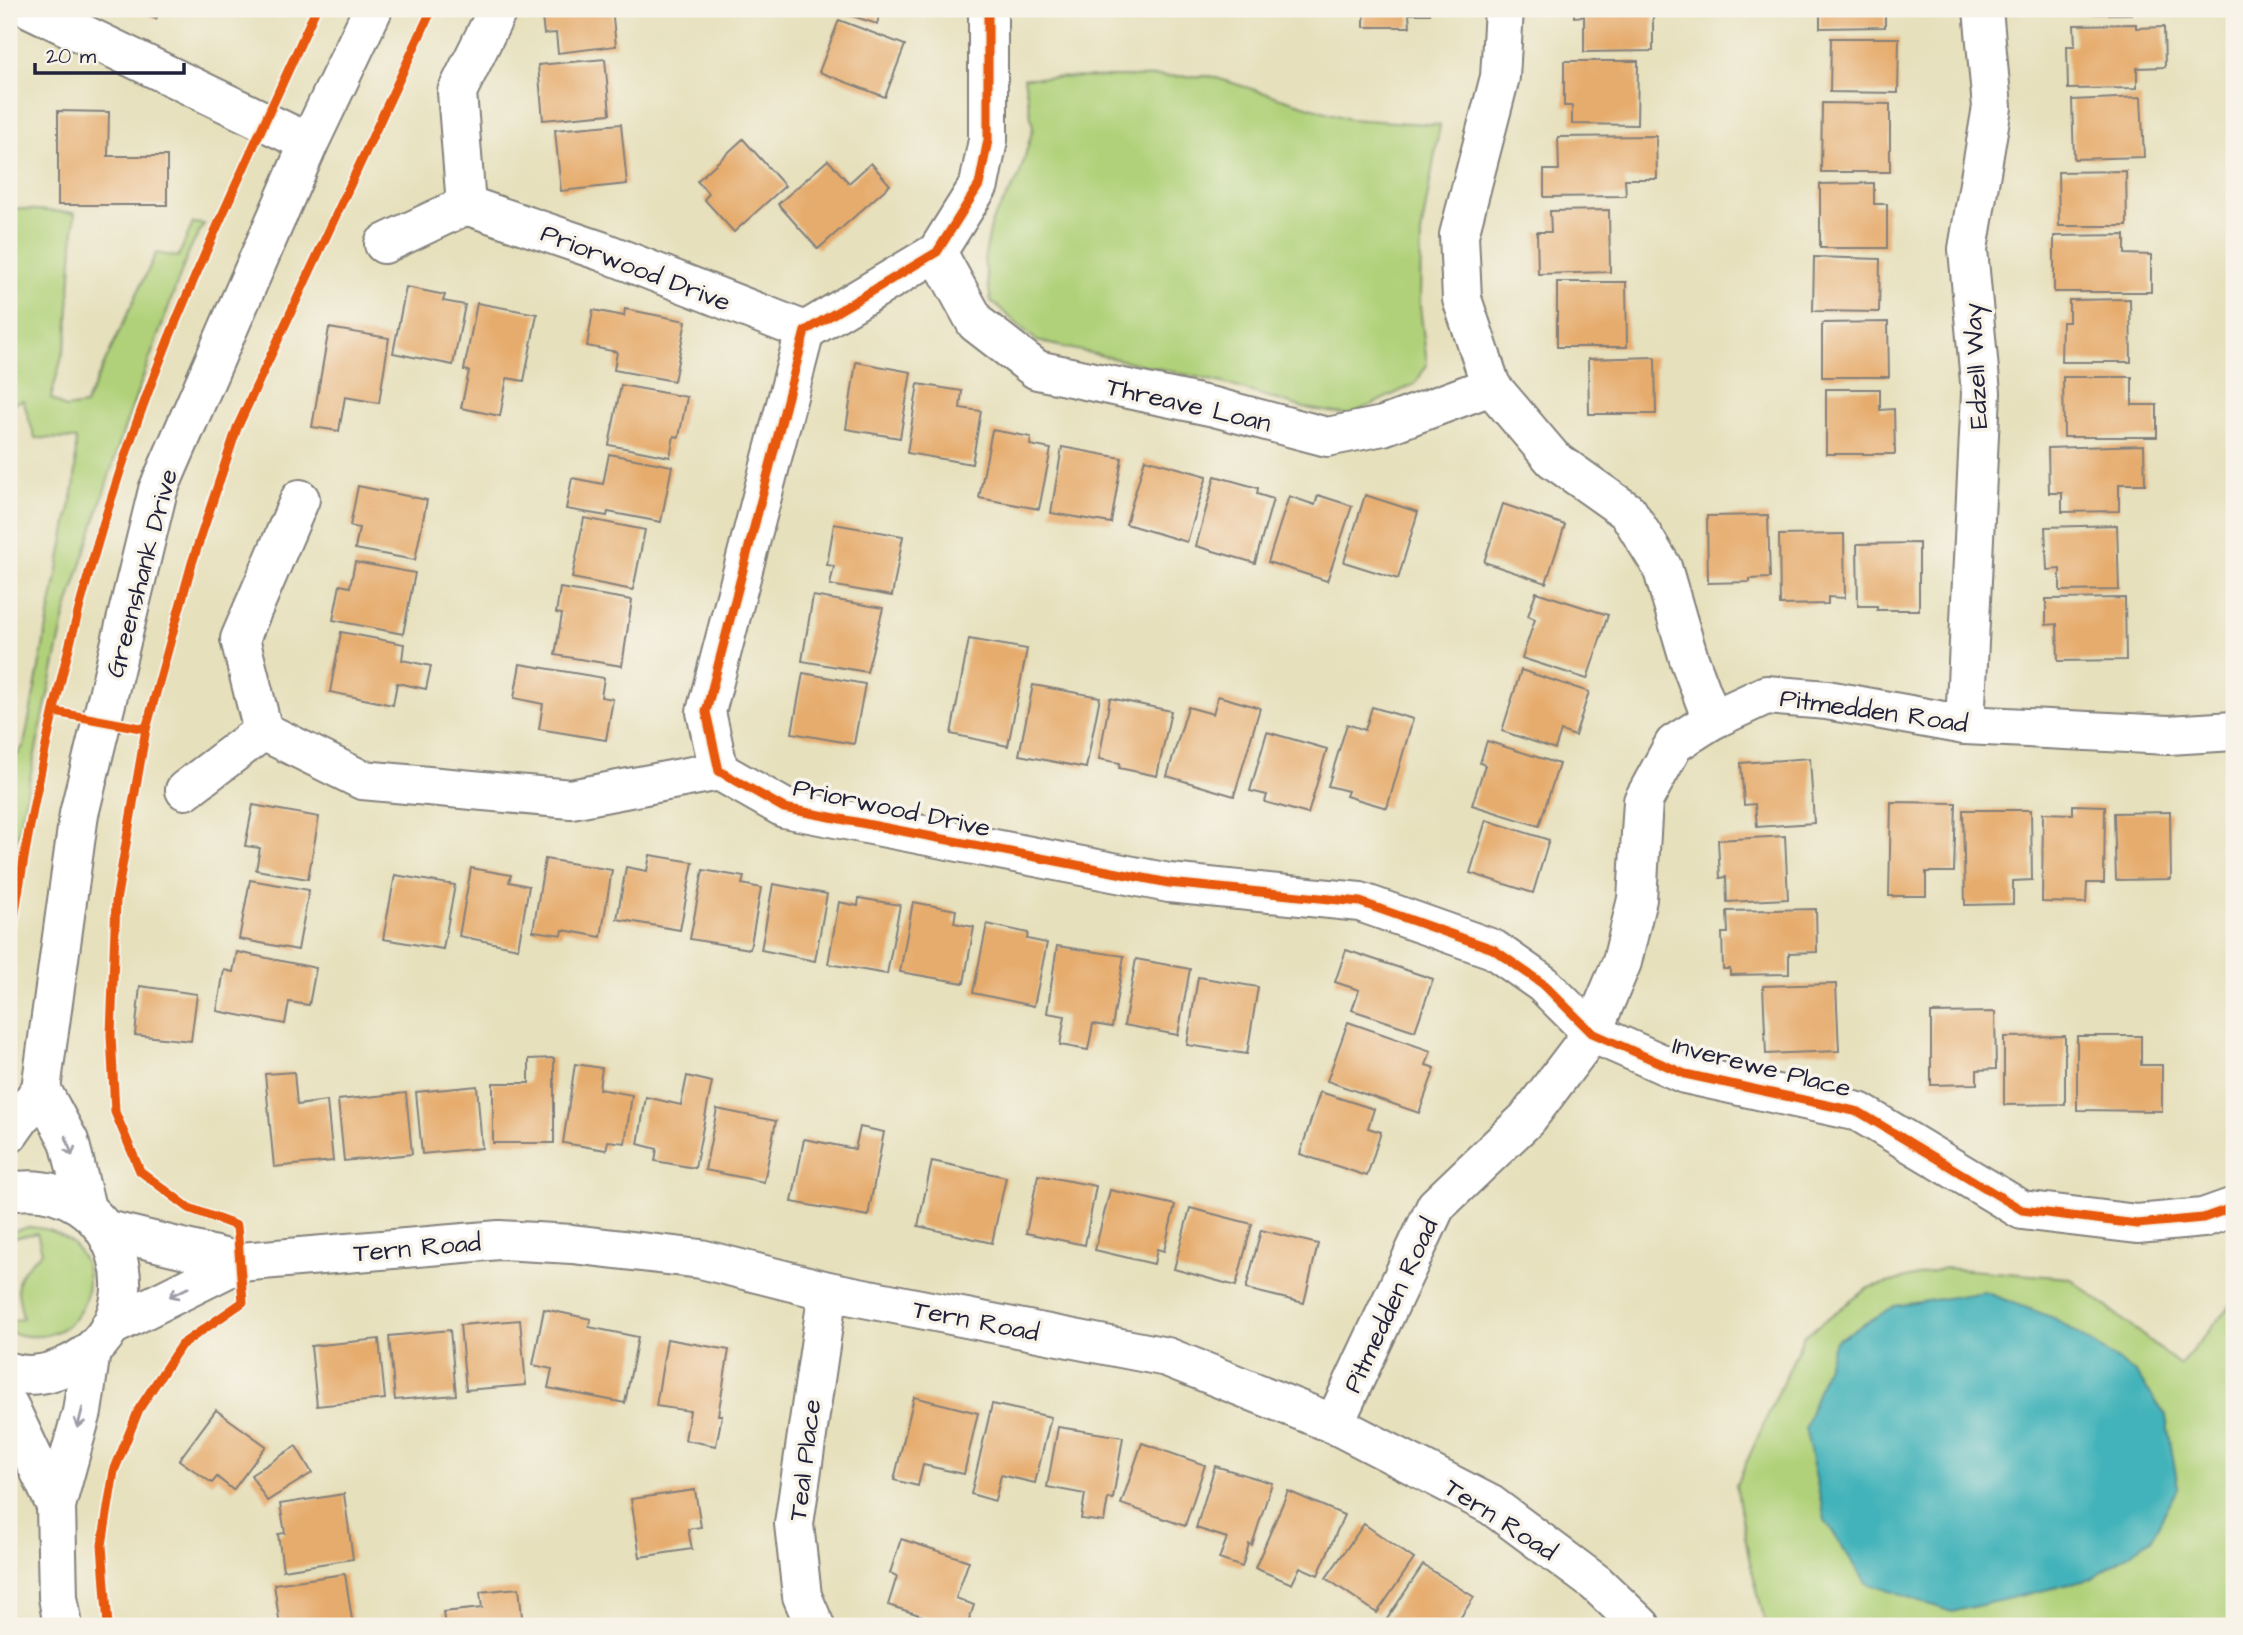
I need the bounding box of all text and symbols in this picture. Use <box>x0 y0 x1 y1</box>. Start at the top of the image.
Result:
scale bar <box>35 32 184 76</box>
text: 20 m <box>46 42 97 71</box>
street label: Priorwood Drive <box>536 215 736 321</box>
street label: Edzell Way <box>1955 302 1999 430</box>
street label: Threave Loan <box>1103 369 1274 441</box>
street label: Greenshank Drive <box>97 465 187 682</box>
street label: Pitmedden Road <box>1778 680 1970 742</box>
street label: Priorwood Drive <box>790 770 994 846</box>
street label: Inverewe Place <box>1669 1027 1855 1107</box>
one-way arrow <box>64 1135 76 1157</box>
street label: Pitmedden Road <box>1335 1212 1447 1399</box>
street label: Tern Road <box>352 1224 482 1271</box>
one-way arrow <box>169 1286 190 1300</box>
street label: Tern Road <box>910 1291 1042 1351</box>
street label: Teal Place <box>780 1397 830 1523</box>
one-way arrow <box>73 1406 86 1429</box>
street label: Tern Road <box>1437 1470 1564 1570</box>

